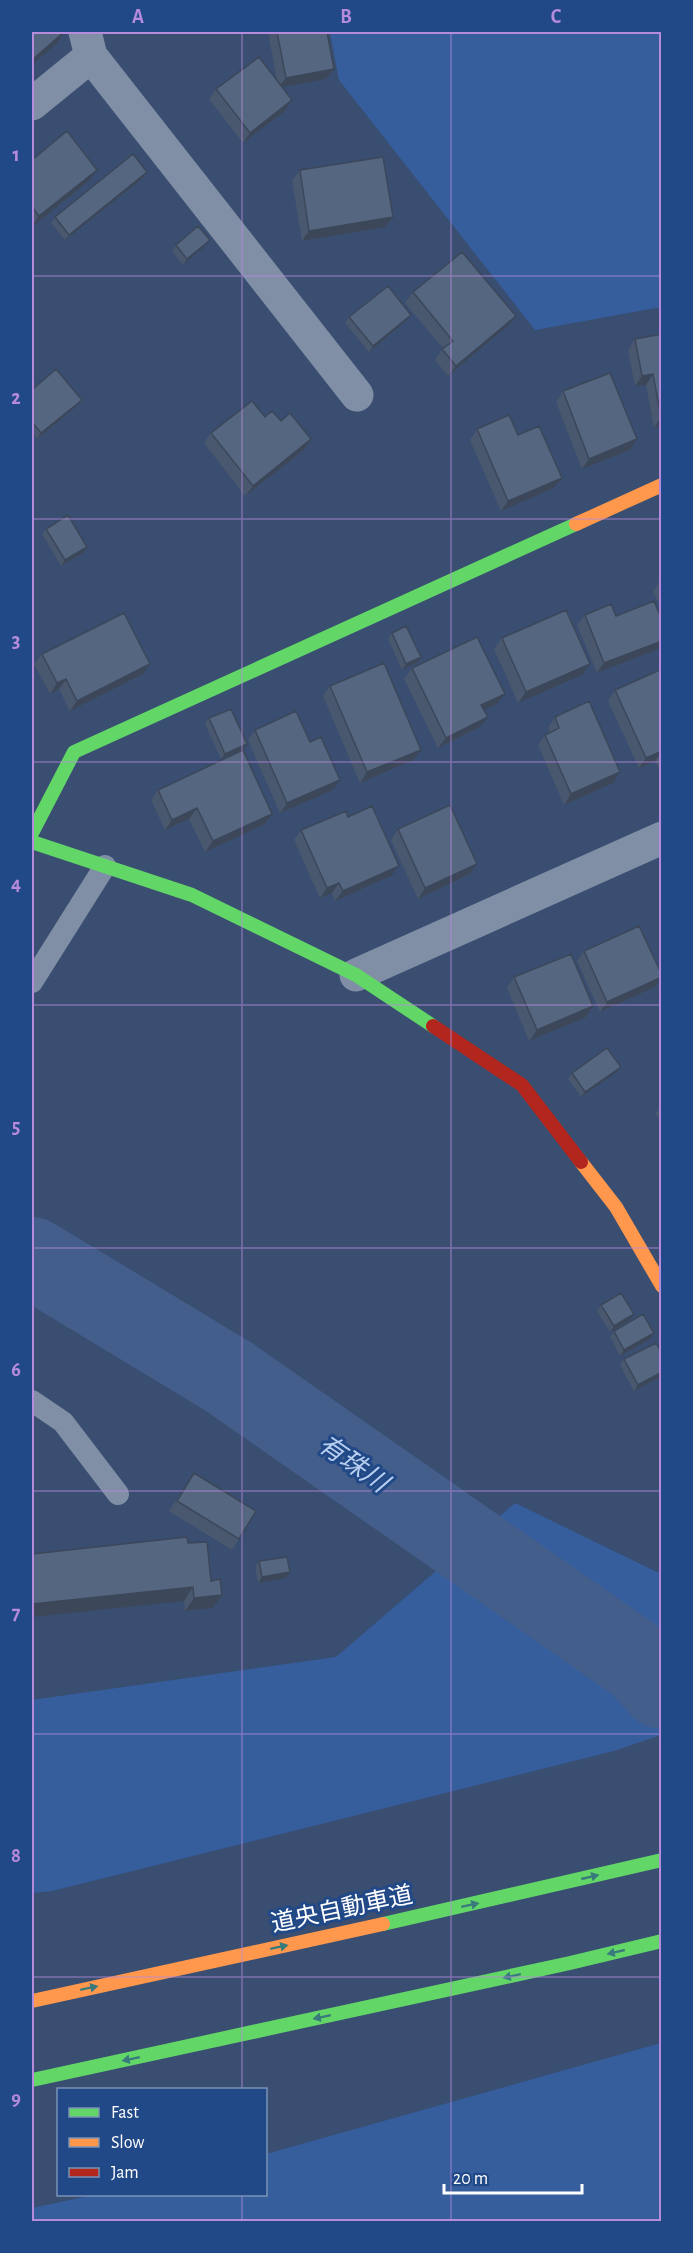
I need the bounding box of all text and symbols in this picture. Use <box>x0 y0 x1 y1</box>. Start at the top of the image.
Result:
text: A <box>132 7 144 27</box>
text: B <box>340 7 352 27</box>
text: C <box>551 7 562 27</box>
text: 1 <box>12 145 20 165</box>
text: 2 <box>11 388 21 408</box>
text: 3 <box>12 631 20 651</box>
text: 4 <box>11 874 21 894</box>
text: 5 <box>12 1117 20 1137</box>
text: 6 <box>11 1360 21 1380</box>
water label: 有珠川 <box>314 1430 395 1499</box>
text: 7 <box>12 1603 21 1623</box>
text: 8 <box>11 1846 21 1866</box>
one-way arrow <box>581 1872 600 1881</box>
street label: 道央自動車道 <box>269 1881 415 1937</box>
one-way arrow <box>460 1899 479 1909</box>
one-way arrow <box>270 1941 288 1951</box>
one-way arrow <box>606 1948 625 1958</box>
one-way arrow <box>503 1972 522 1981</box>
one-way arrow <box>79 1983 98 1993</box>
one-way arrow <box>312 2013 331 2022</box>
one-way arrow <box>122 2054 141 2064</box>
legend <box>57 2088 267 2196</box>
text: 9 <box>11 2089 21 2109</box>
text: Fast <box>111 2104 139 2122</box>
text: Slow <box>111 2134 144 2152</box>
scale bar <box>444 2157 582 2195</box>
text: Jam <box>111 2164 139 2182</box>
text: 20 m <box>453 2170 488 2188</box>

